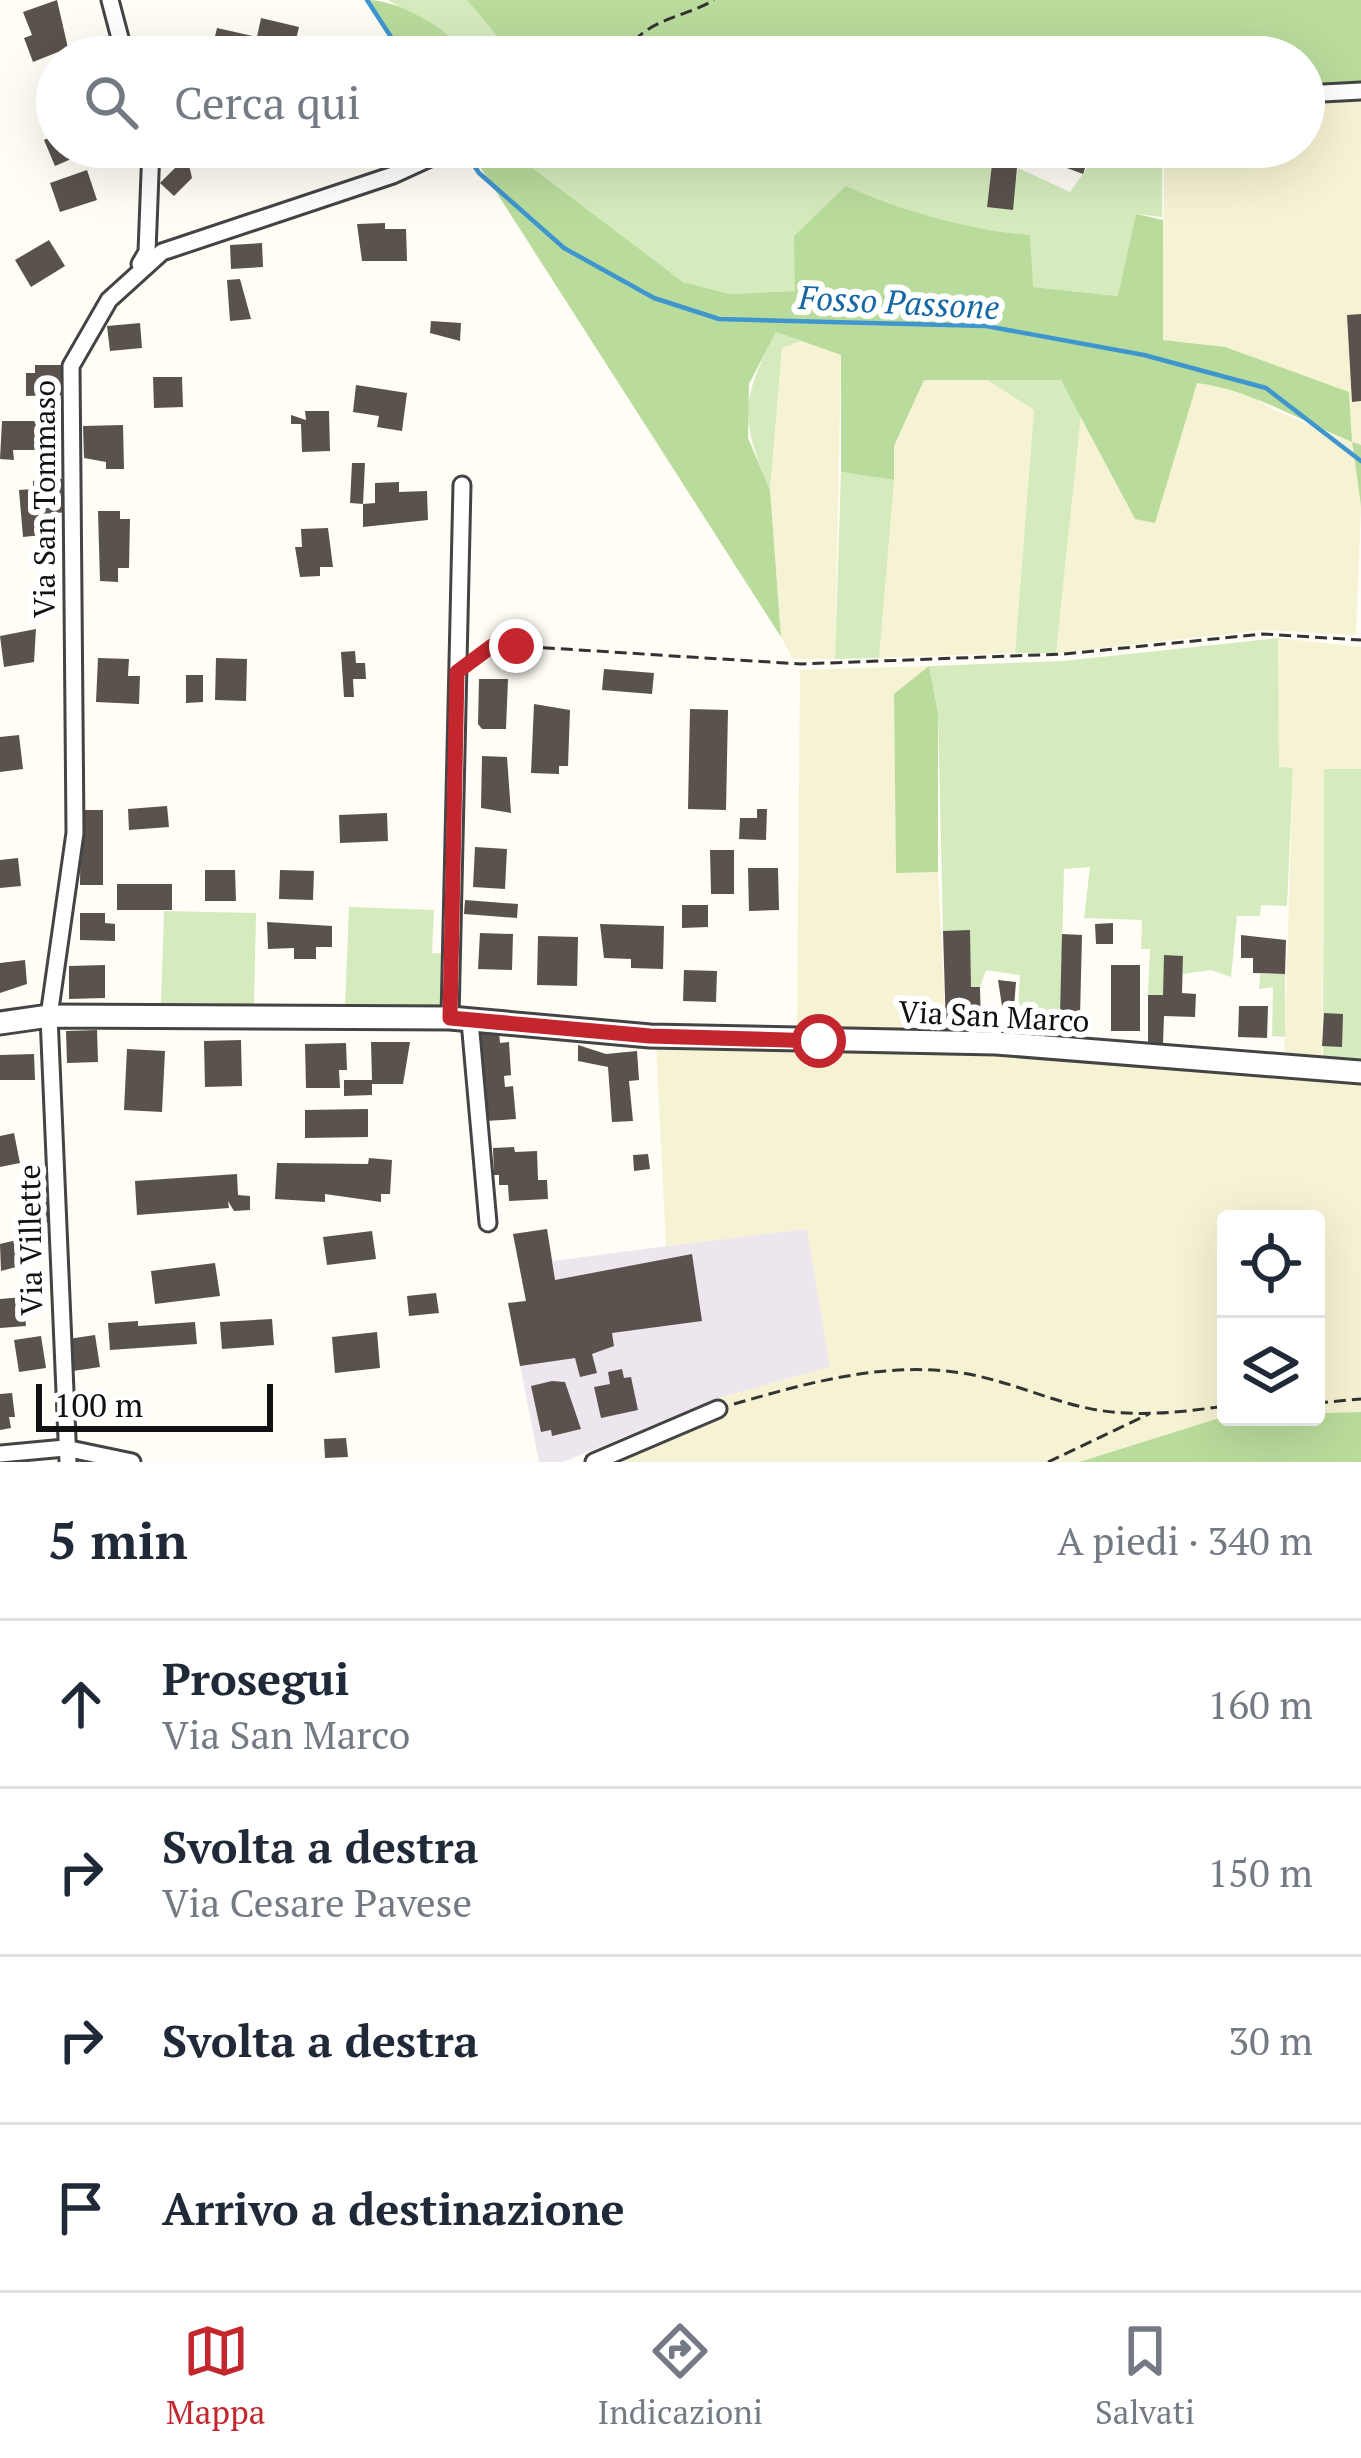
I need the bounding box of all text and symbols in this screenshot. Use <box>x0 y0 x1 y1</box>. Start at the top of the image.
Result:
search box <box>36 36 1325 168</box>
icon: search <box>78 69 144 135</box>
text: Cerca qui <box>174 72 360 132</box>
water label: Fosso Passone <box>797 275 1001 328</box>
street label: Via San Tommaso <box>24 380 64 618</box>
route end <box>489 619 543 673</box>
street label: Via San Marco <box>898 991 1090 1041</box>
route start <box>792 1014 846 1068</box>
street label: Via Villette <box>9 1164 51 1316</box>
map controls <box>1217 1210 1325 1426</box>
button: locate <box>1217 1210 1325 1318</box>
button: layers <box>1217 1318 1325 1426</box>
scale bar <box>36 1378 273 1431</box>
text: 100 m <box>54 1383 143 1426</box>
text: 5 min <box>48 1506 188 1574</box>
text: A piedi · 340 m <box>1057 1514 1313 1566</box>
text: Prosegui <box>162 1648 349 1708</box>
icon: ahead <box>48 1671 114 1737</box>
text: 160 m <box>1208 1678 1313 1730</box>
text: Via San Marco <box>162 1708 410 1760</box>
text: Svolta a destra <box>162 1816 479 1876</box>
icon: right <box>48 1839 114 1905</box>
text: 150 m <box>1208 1846 1313 1898</box>
text: Via Cesare Pavese <box>162 1876 472 1928</box>
icon: right <box>48 2007 114 2073</box>
text: Svolta a destra <box>162 2010 479 2070</box>
text: 30 m <box>1228 2014 1313 2066</box>
icon: arrive <box>48 2175 114 2241</box>
text: Arrivo a destinazione <box>162 2178 625 2238</box>
tab: Mappa <box>166 2318 265 2433</box>
tab: Indicazioni <box>598 2318 763 2433</box>
tab: Salvati <box>1095 2318 1195 2433</box>

